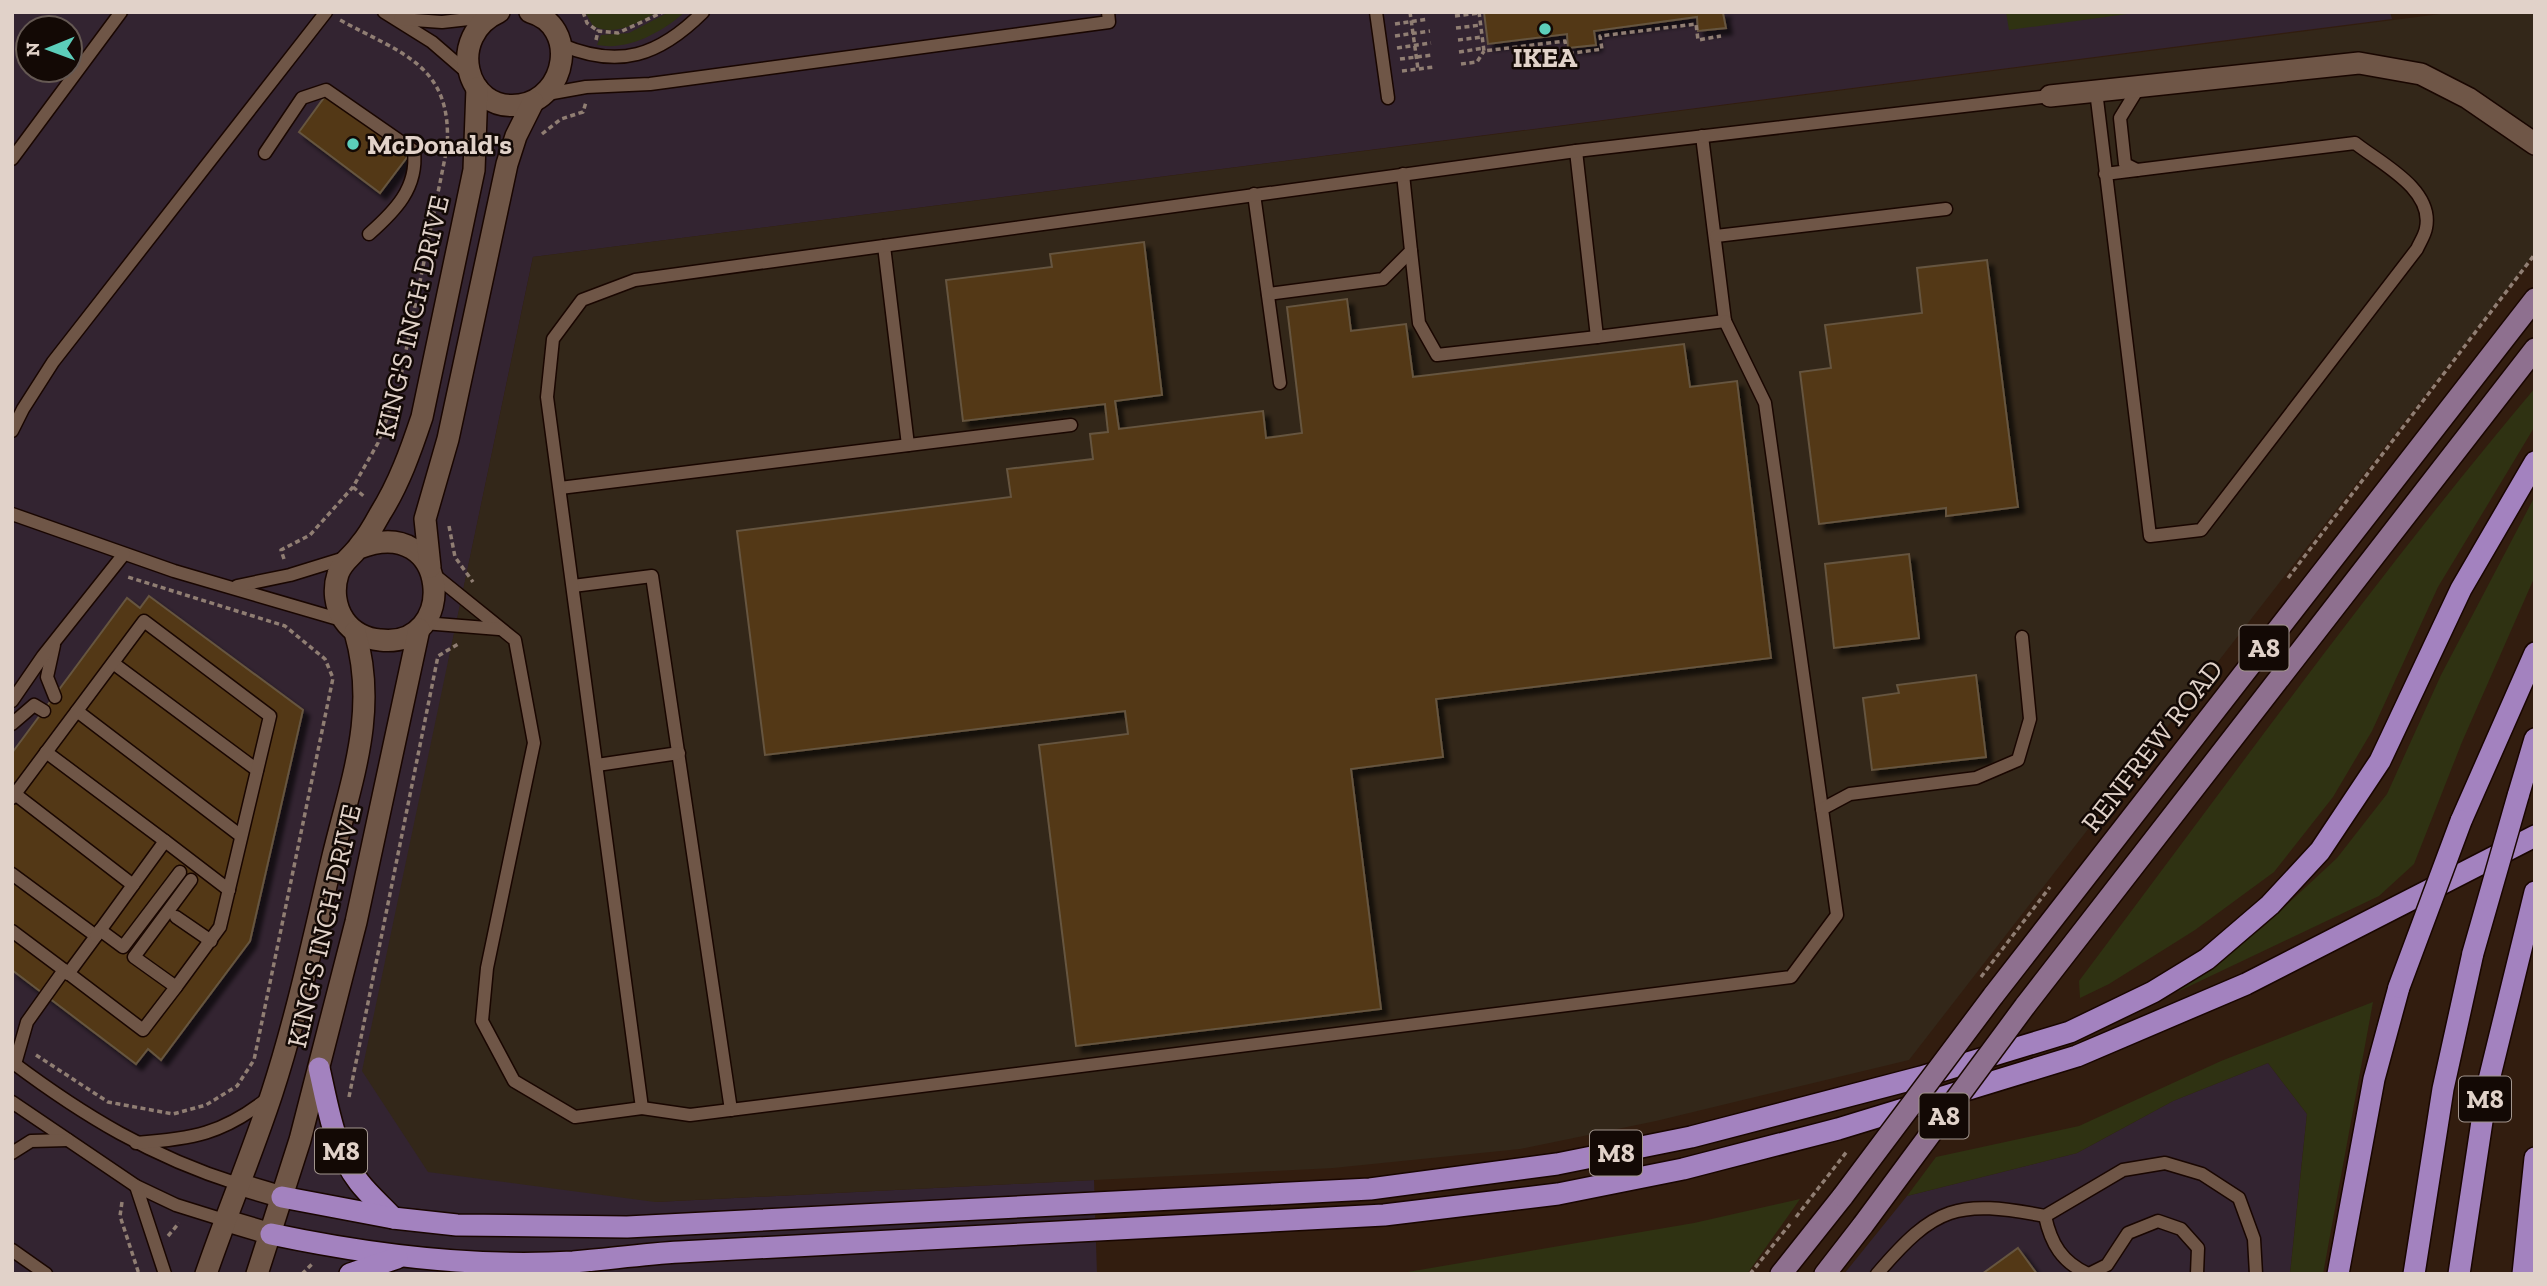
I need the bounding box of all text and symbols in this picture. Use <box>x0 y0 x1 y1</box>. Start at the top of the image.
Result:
north arrow <box>14 14 84 84</box>
marker: IKEA <box>1537 21 1553 37</box>
place label: IKEA <box>1513 41 1578 74</box>
text: N <box>21 42 44 57</box>
place label: McDonald's <box>367 128 512 161</box>
marker: McDonald's <box>345 136 361 152</box>
street label: KING'S INCH DRIVE <box>368 192 456 442</box>
road number: A8 <box>2240 626 2288 670</box>
street label: RENFREW ROAD <box>2074 653 2230 839</box>
street label: KING'S INCH DRIVE <box>280 801 368 1051</box>
road number: M8 <box>2459 1076 2511 1122</box>
road number: A8 <box>1920 1093 1968 1138</box>
road number: M8 <box>315 1128 367 1174</box>
road number: M8 <box>1590 1130 1642 1176</box>

